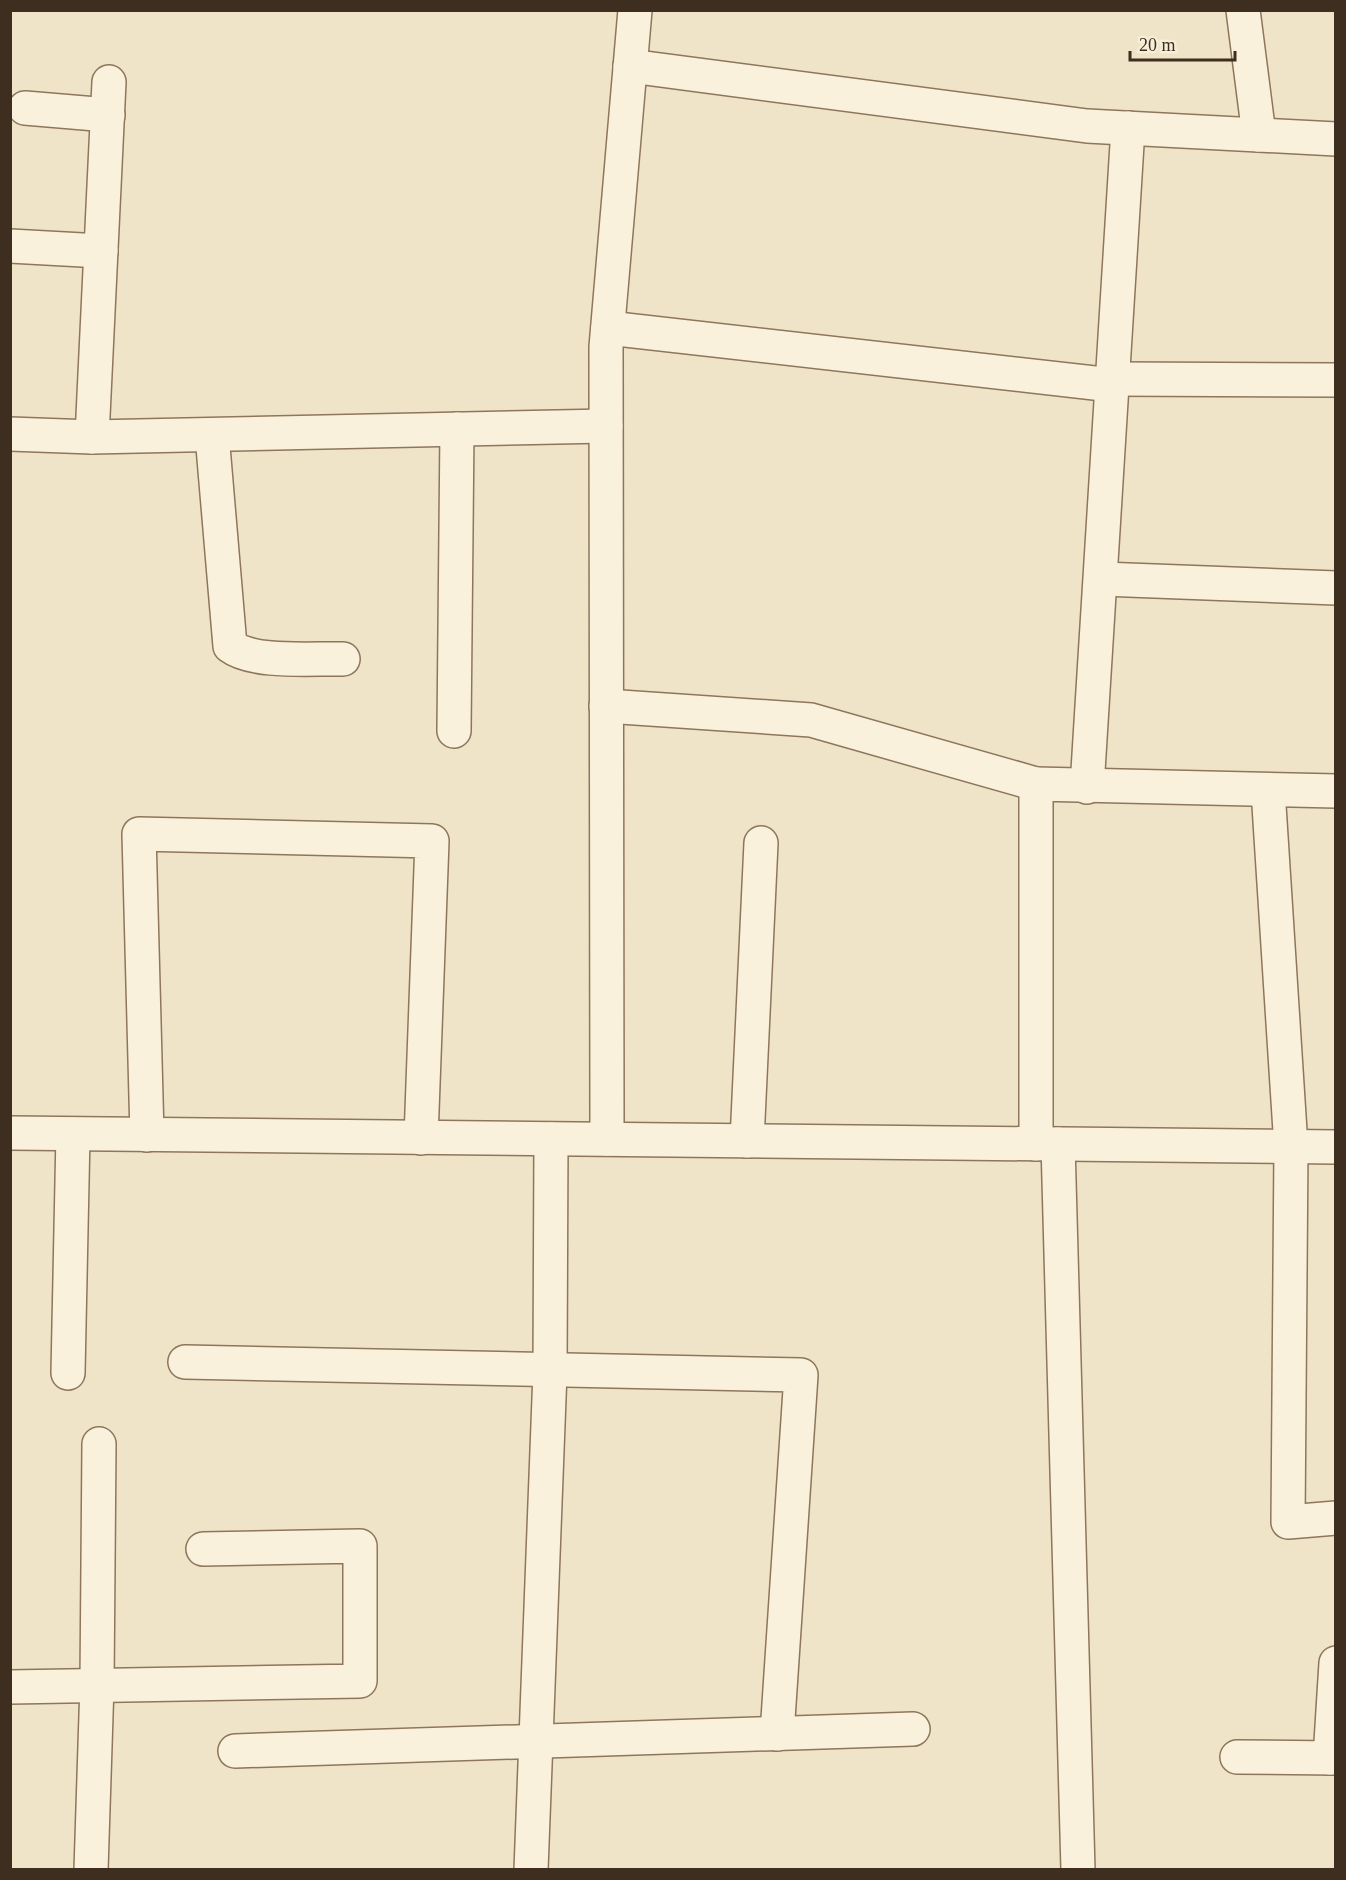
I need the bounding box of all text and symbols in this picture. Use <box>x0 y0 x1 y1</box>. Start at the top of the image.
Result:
scale bar <box>1130 24 1235 62</box>
text: 20 m <box>1139 35 1176 55</box>

